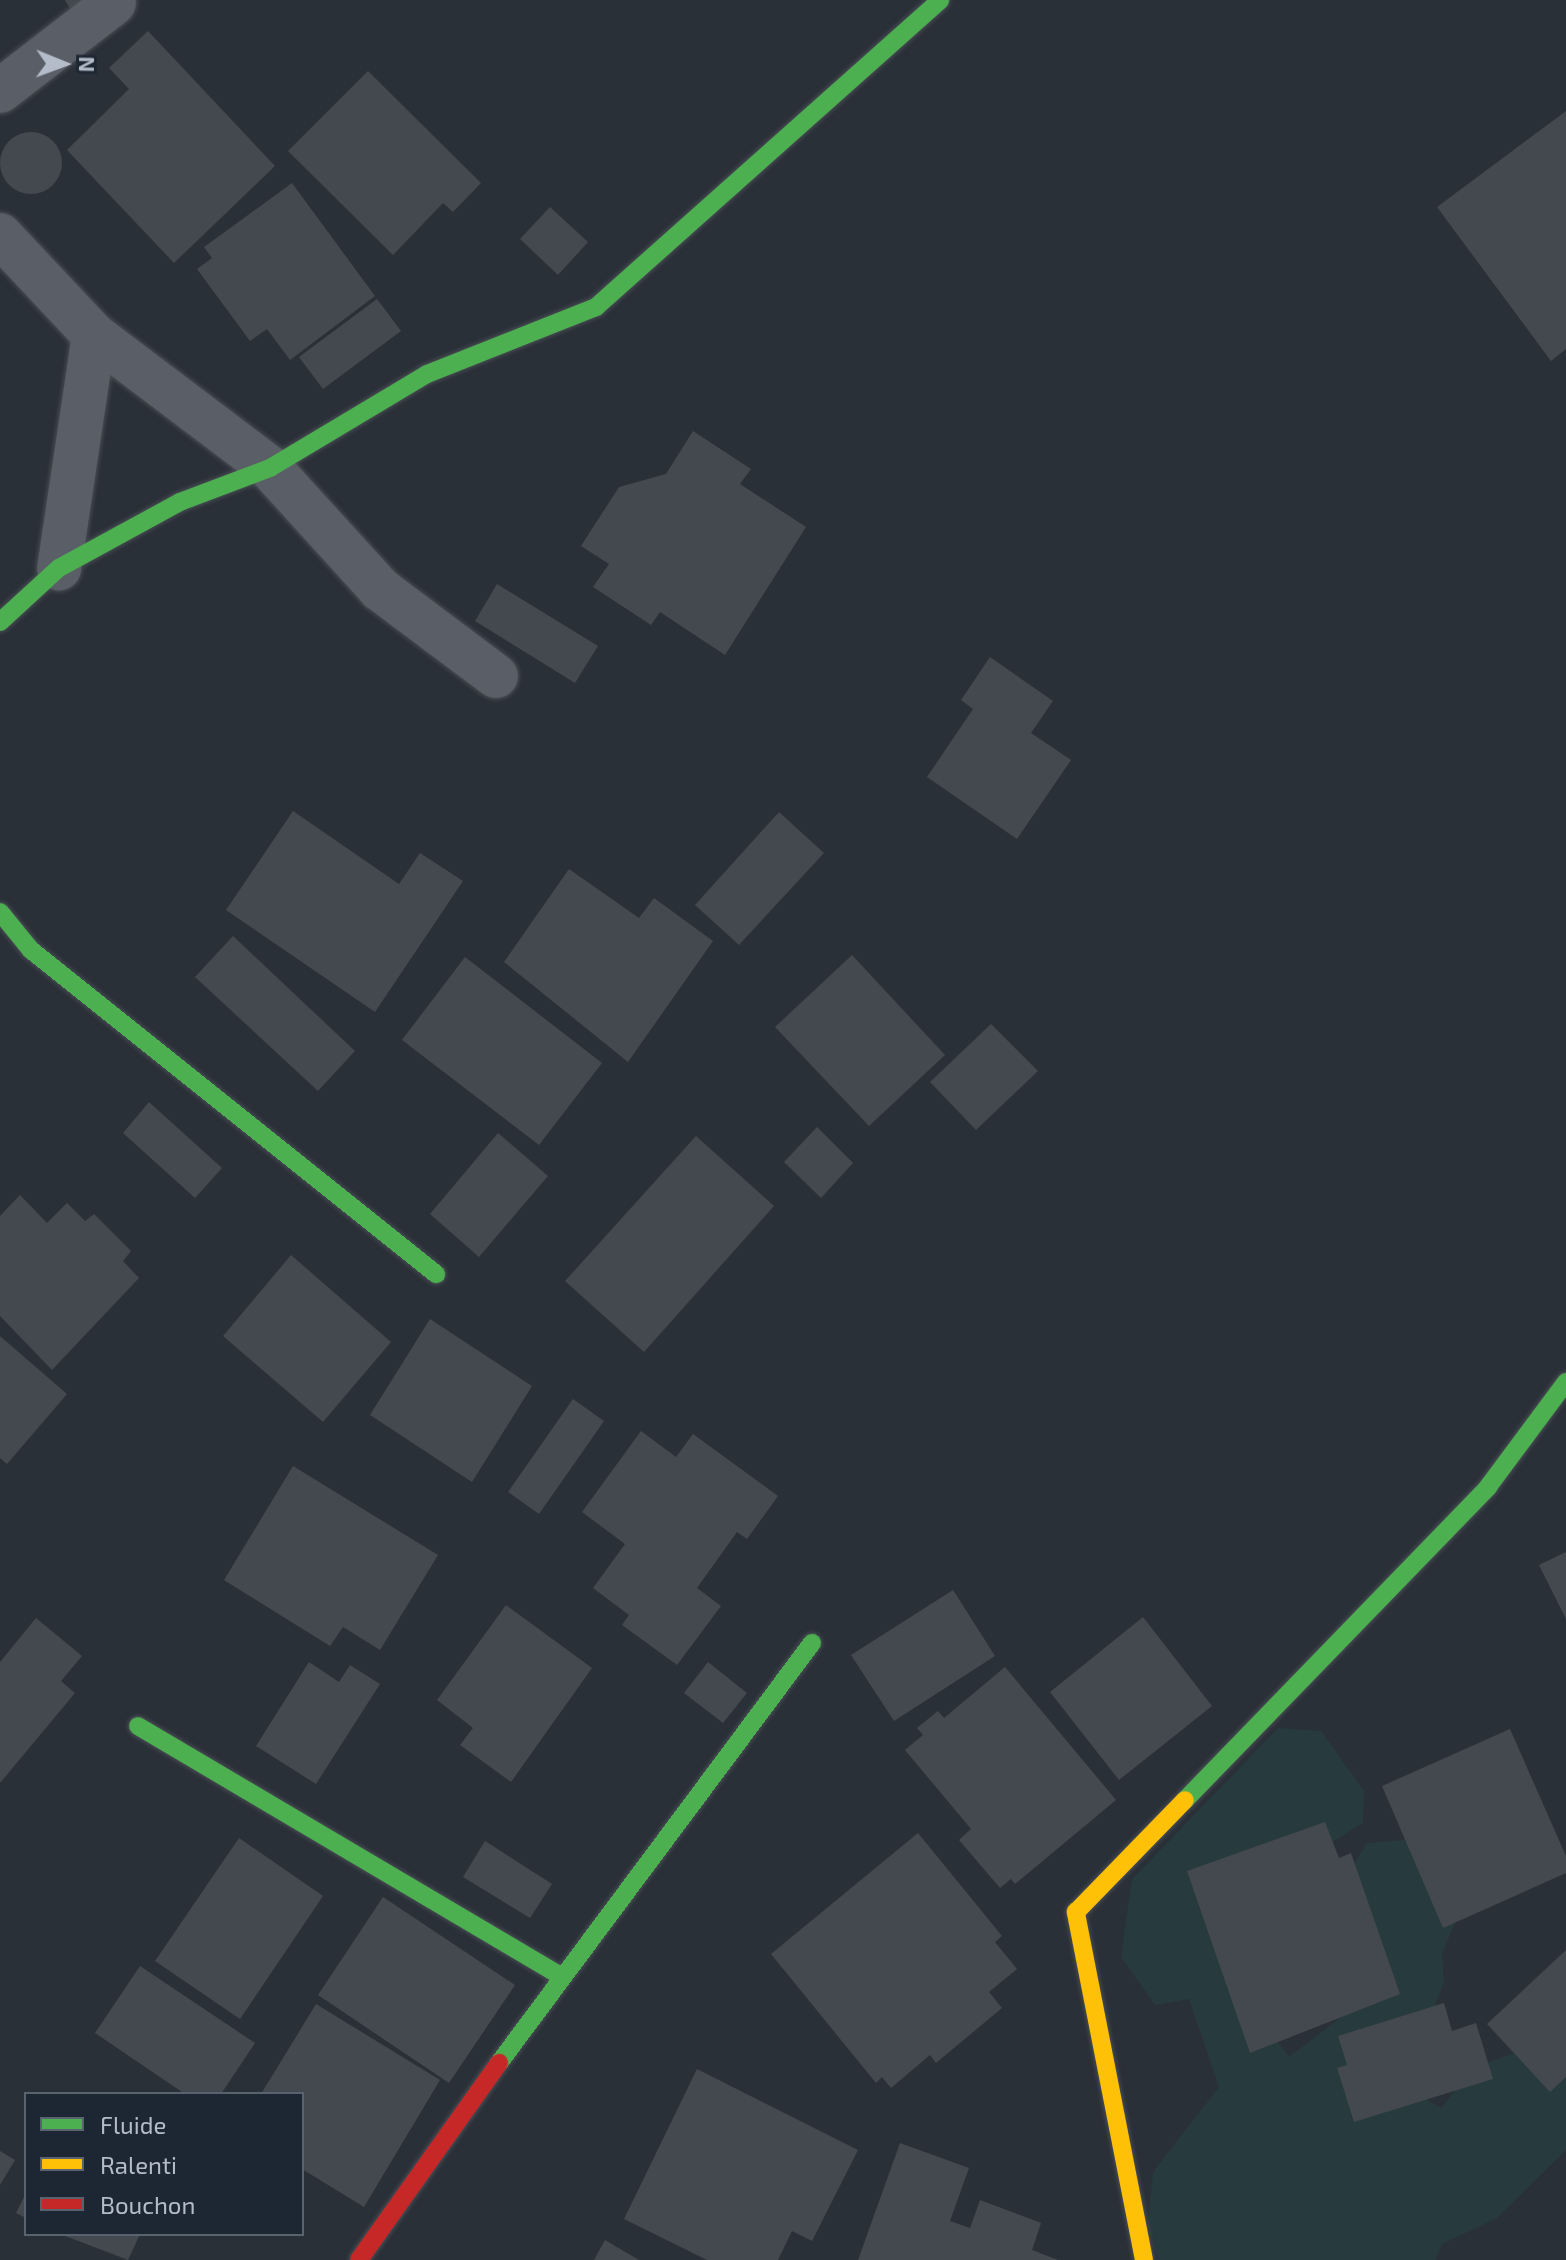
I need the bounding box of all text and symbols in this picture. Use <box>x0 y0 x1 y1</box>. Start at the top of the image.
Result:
north arrow <box>24 24 104 104</box>
text: N <box>75 56 101 73</box>
legend <box>24 2092 304 2236</box>
text: Fluide <box>100 2110 166 2139</box>
text: Ralenti <box>100 2150 177 2179</box>
text: Bouchon <box>100 2190 195 2219</box>

